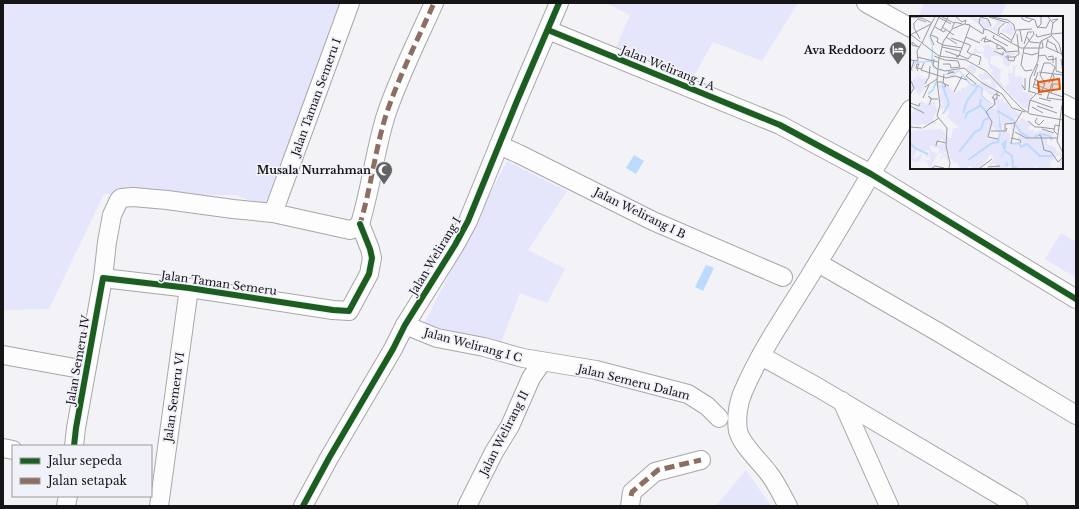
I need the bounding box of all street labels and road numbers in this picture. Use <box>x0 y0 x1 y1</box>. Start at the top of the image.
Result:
street label: Jalan Taman Semeru I <box>287 36 344 160</box>
street label: Jalan Welirang I A <box>617 42 717 93</box>
street label: Jalan Welirang I B <box>590 184 688 241</box>
street label: Jalan Welirang I <box>405 214 464 299</box>
street label: Jalan Taman Semeru <box>158 268 278 298</box>
street label: Jalan Semeru IV <box>63 314 93 408</box>
street label: Jalan Welirang I C <box>421 325 524 365</box>
street label: Jalan Semeru VI <box>160 351 187 445</box>
street label: Jalan Semeru Dalam <box>575 361 692 403</box>
street label: Jalan Welirang II <box>476 388 532 480</box>

